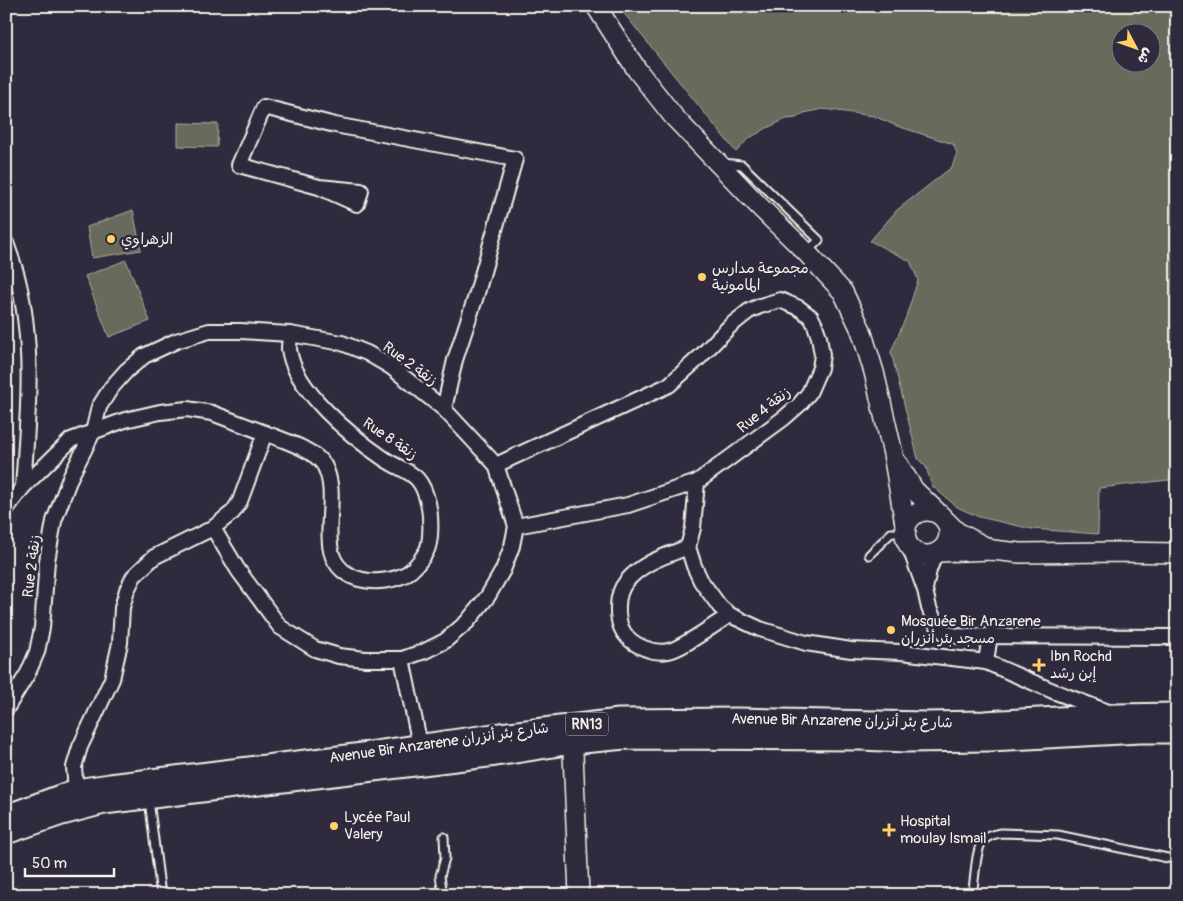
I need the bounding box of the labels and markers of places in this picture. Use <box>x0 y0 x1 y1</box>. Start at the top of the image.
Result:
place label: الزهراوي <box>121 230 173 250</box>
marker: الزهراوي <box>105 233 117 245</box>
place label: مجموعة مدارس المامونية <box>712 259 809 295</box>
marker: مجموعة مدارس المامونية <box>696 271 708 283</box>
place label: Mosquée Bir Anzarene مسجد بئر أنزران <box>901 612 1041 648</box>
marker: Mosquée Bir Anzarene مسجد بئر أنزران <box>885 624 897 636</box>
place label: Ibn Rochd إبن رشد <box>1050 647 1112 683</box>
marker: Ibn Rochd إبن رشد <box>1032 658 1046 672</box>
place label: Lycée Paul Valery <box>344 808 411 844</box>
place label: Hospital moulay Ismail <box>900 812 987 848</box>
marker: Lycée Paul Valery <box>328 820 340 832</box>
marker: Hospital moulay Ismail <box>882 823 896 837</box>

